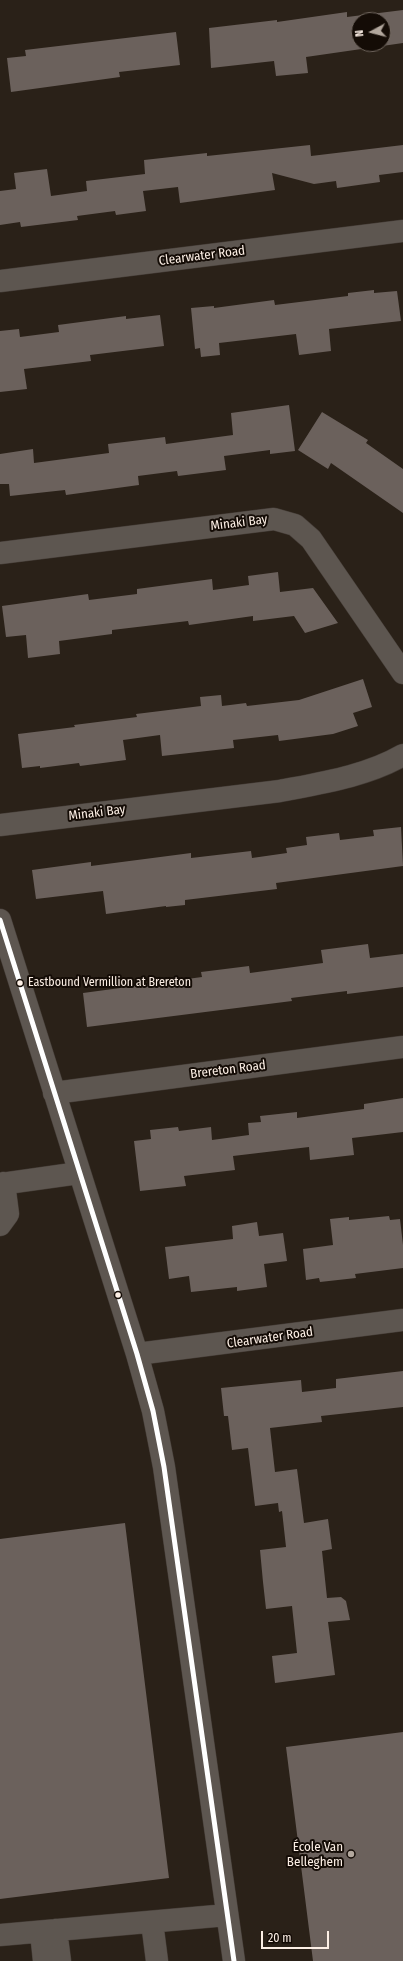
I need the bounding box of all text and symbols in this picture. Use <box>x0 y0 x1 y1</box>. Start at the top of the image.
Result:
north arrow <box>351 12 391 52</box>
text: N <box>353 29 366 37</box>
street label: Clearwater Road <box>158 243 246 269</box>
street label: Minaki Bay <box>210 512 268 534</box>
street label: Minaki Bay <box>68 802 126 824</box>
place label: Eastbound Vermillion at Brereton <box>28 976 191 990</box>
marker: Eastbound Vermillion at Brereton <box>15 978 25 988</box>
street label: Brereton Road <box>189 1058 267 1082</box>
unlabelled marker <box>113 1290 123 1300</box>
street label: Clearwater Road <box>226 1324 314 1352</box>
place label: École Van Belleghem <box>287 1839 343 1870</box>
marker: École Van Belleghem <box>346 1849 356 1859</box>
scale bar <box>263 1923 331 1949</box>
text: 20 m <box>268 1931 292 1945</box>

